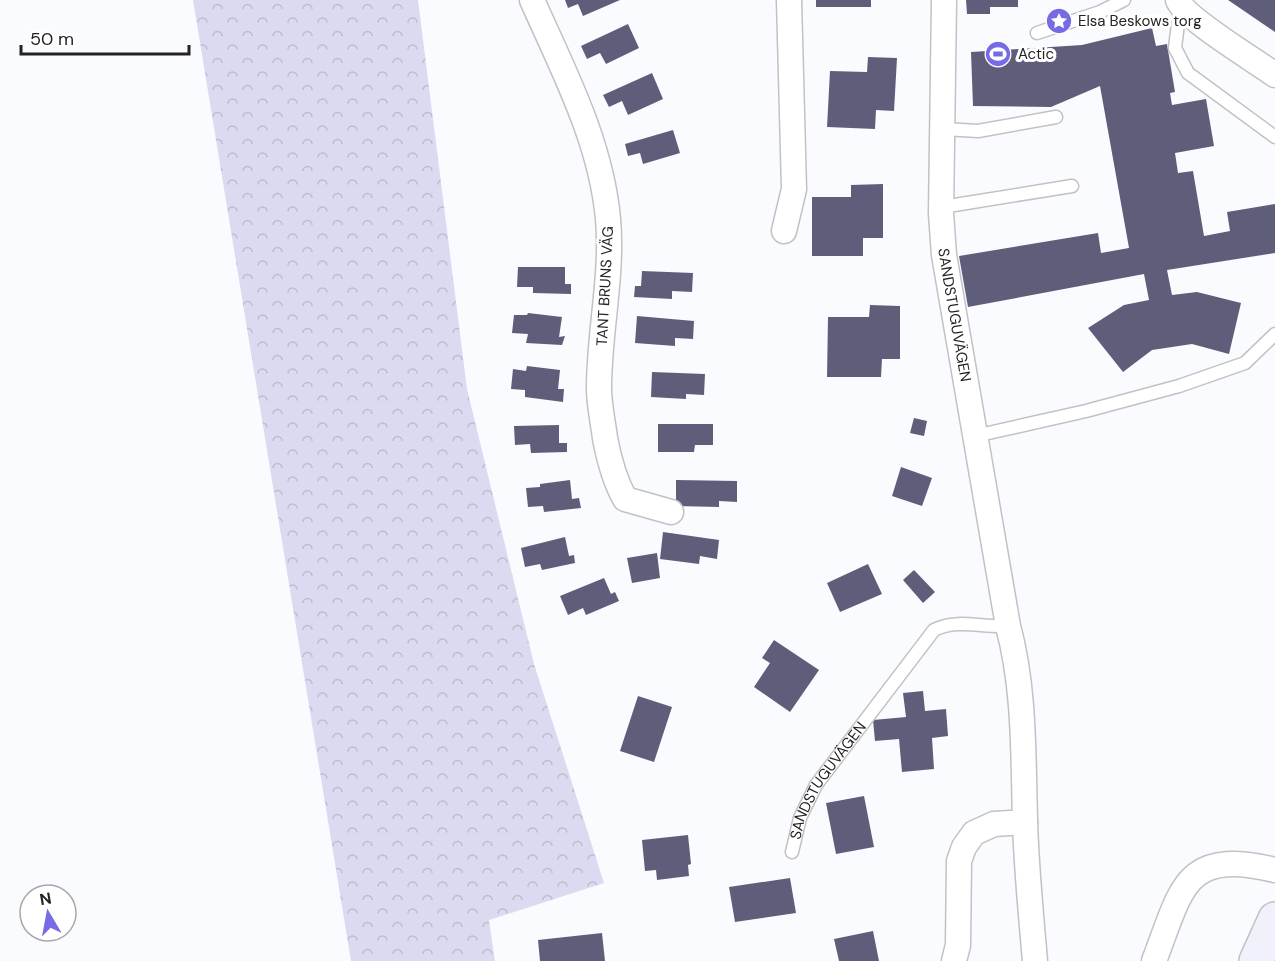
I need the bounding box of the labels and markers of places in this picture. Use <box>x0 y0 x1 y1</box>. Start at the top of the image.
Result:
place icon: Elsa Beskows torg <box>1044 6 1074 36</box>
place label: Elsa Beskows torg <box>1078 11 1202 31</box>
sports icon: Actic <box>983 39 1013 69</box>
place label: Actic <box>1018 44 1054 64</box>

